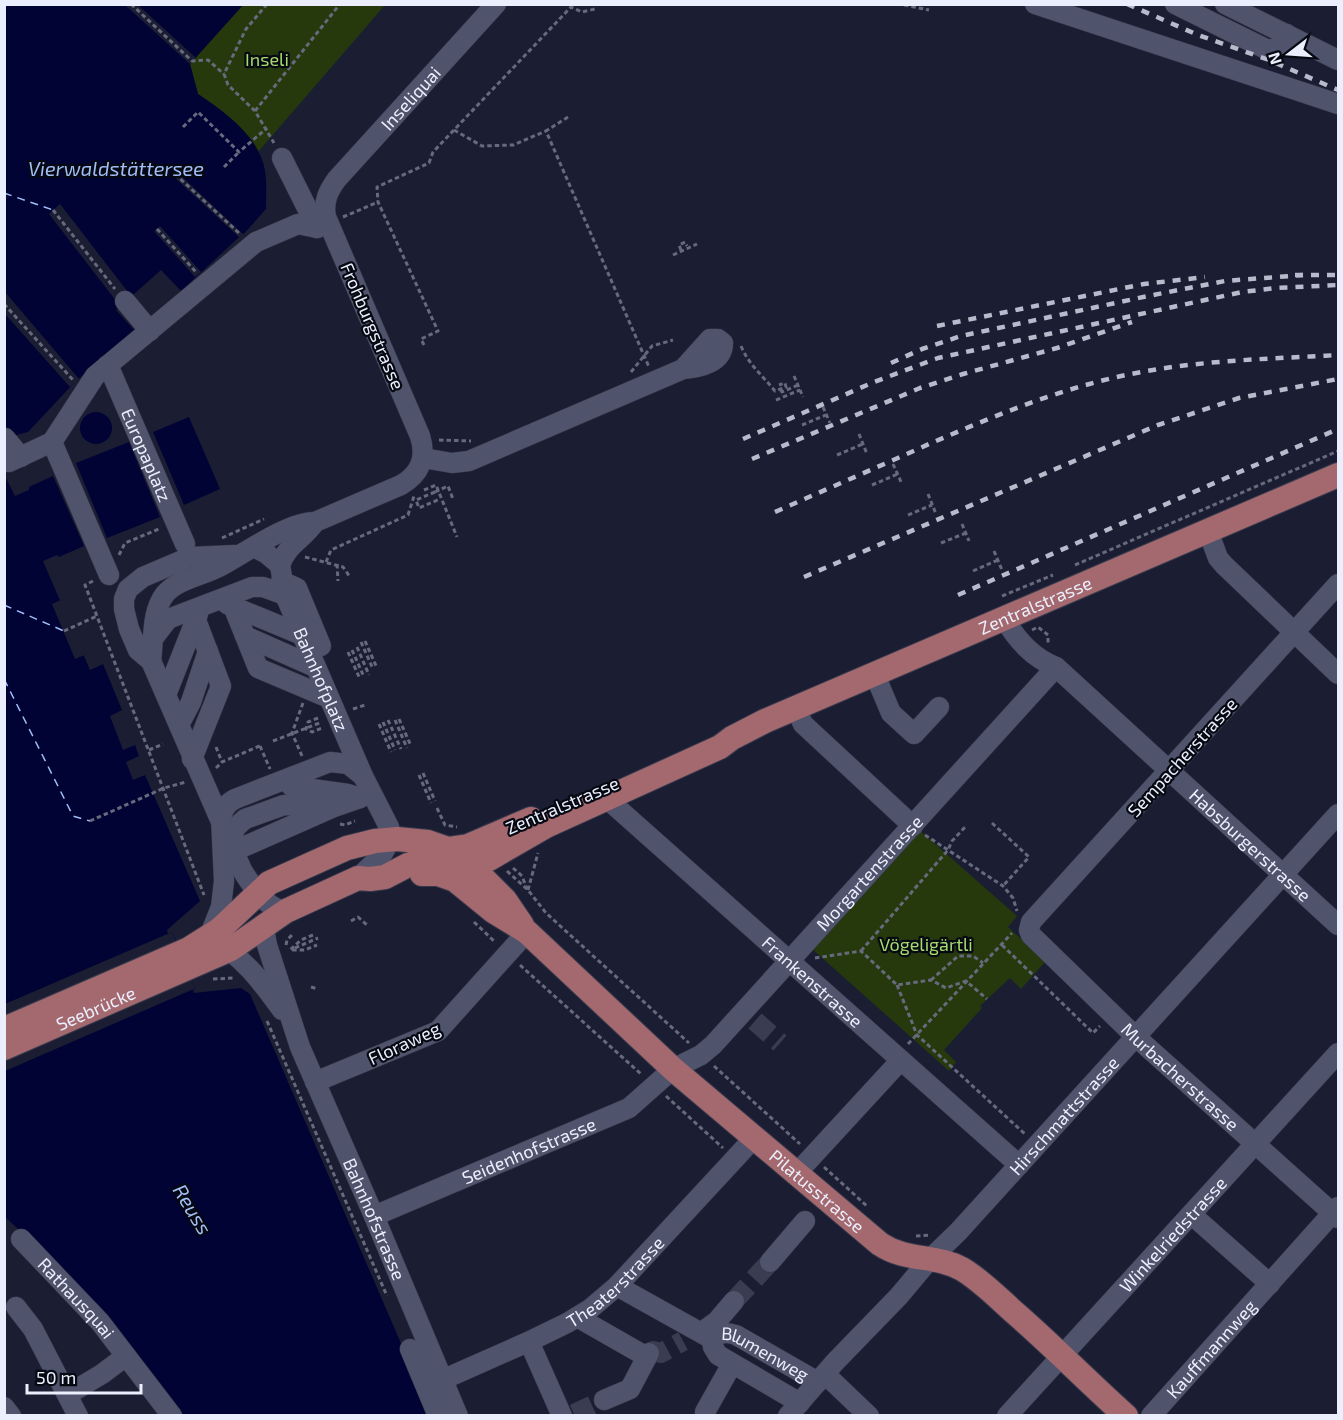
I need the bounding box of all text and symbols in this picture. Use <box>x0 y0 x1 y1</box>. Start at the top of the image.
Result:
north arrow <box>1259 24 1319 84</box>
park label: Inseli <box>245 48 289 70</box>
text: N <box>1263 50 1285 67</box>
street label: Inseliquai <box>376 62 445 135</box>
water label: Vierwaldstättersee <box>28 156 204 180</box>
street label: Frohburgstrasse <box>336 259 410 393</box>
street label: Europaplatz <box>117 405 177 505</box>
street label: Zentralstrasse <box>975 571 1095 639</box>
street label: Bahnhofplatz <box>289 624 353 735</box>
street label: Sempacherstrasse <box>1123 693 1241 821</box>
street label: Zentralstrasse <box>502 771 622 839</box>
street label: Habsburgerstrasse <box>1185 784 1316 906</box>
street label: Morgartenstrasse <box>811 811 927 935</box>
street label: Frankenstrasse <box>758 931 867 1032</box>
park label: Vögeligärtli <box>879 933 973 955</box>
street label: Seebrücke <box>52 981 139 1035</box>
street label: Floraweg <box>365 1017 443 1069</box>
street label: Murbacherstrasse <box>1117 1018 1244 1135</box>
street label: Hirschmattstrasse <box>1004 1052 1123 1179</box>
street label: Seidenhofstrasse <box>458 1112 599 1189</box>
street label: Pilatusstrasse <box>765 1144 869 1237</box>
street label: Bahnhofstrasse <box>339 1155 411 1283</box>
street label: Winkelriedstrasse <box>1115 1172 1231 1297</box>
water label: Reuss <box>169 1179 217 1239</box>
street label: Theaterstrasse <box>562 1232 668 1332</box>
street label: Rathausquai <box>34 1253 119 1343</box>
street label: Kauffmannweg <box>1161 1295 1261 1403</box>
street label: Blumenweg <box>721 1322 813 1386</box>
scale bar <box>27 1357 141 1395</box>
text: 50 m <box>36 1366 76 1388</box>

